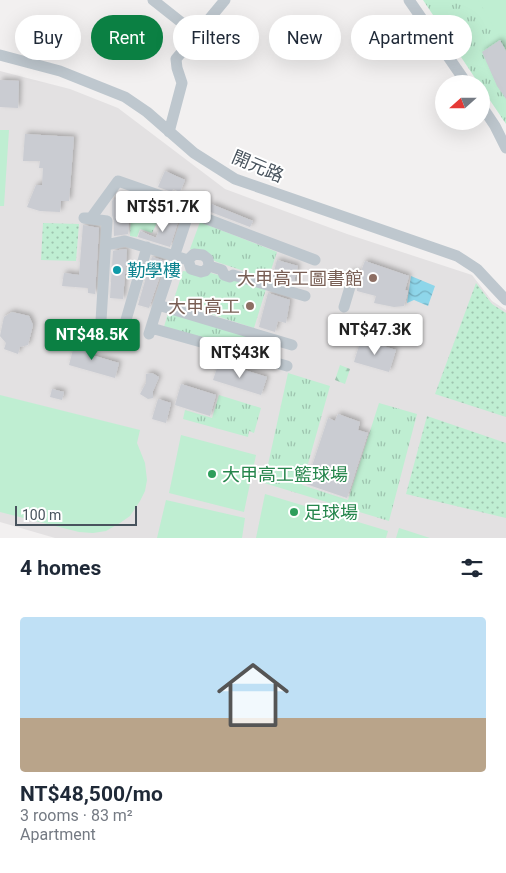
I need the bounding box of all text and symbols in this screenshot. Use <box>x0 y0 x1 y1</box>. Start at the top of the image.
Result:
chip: Buy <box>15 15 81 60</box>
chip: Rent <box>91 15 163 60</box>
chip: Filters <box>173 15 259 60</box>
chip: New <box>269 15 341 60</box>
chip: Apartment <box>351 15 472 60</box>
north arrow <box>435 75 490 130</box>
map controls <box>435 75 490 130</box>
street label: 開元路 <box>229 146 287 186</box>
pin: NT$51.7K <box>111 190 215 233</box>
text: NT$51.7K <box>127 197 199 216</box>
place label: 勤學樓 <box>127 260 181 281</box>
marker: 勤學樓 <box>111 264 123 276</box>
place label: 大甲高工圖書館 <box>237 268 363 289</box>
marker: 大甲高工圖書館 <box>367 272 379 284</box>
place label: 大甲高工 <box>168 296 240 317</box>
marker: 大甲高工 <box>244 300 256 312</box>
pin: NT$47.3K <box>323 314 427 356</box>
pin: NT$48.5K <box>40 318 144 361</box>
text: NT$47.3K <box>339 320 411 339</box>
text: NT$48.5K <box>56 325 128 344</box>
pin: NT$43K <box>199 336 281 379</box>
text: NT$43K <box>211 343 269 362</box>
place label: 大甲高工籃球場 <box>222 464 348 485</box>
marker: 大甲高工籃球場 <box>206 468 218 480</box>
place label: 足球場 <box>304 502 358 523</box>
scale bar <box>15 503 138 526</box>
marker: 足球場 <box>288 506 300 518</box>
text: 100 m <box>22 507 61 523</box>
icon: filters <box>458 554 486 582</box>
text: 4 homes <box>20 556 101 580</box>
icon: home <box>208 650 298 740</box>
text: NT$48,500/mo <box>20 782 163 806</box>
text: 3 rooms · 83 m² <box>20 806 133 825</box>
text: Apartment <box>20 825 96 844</box>

